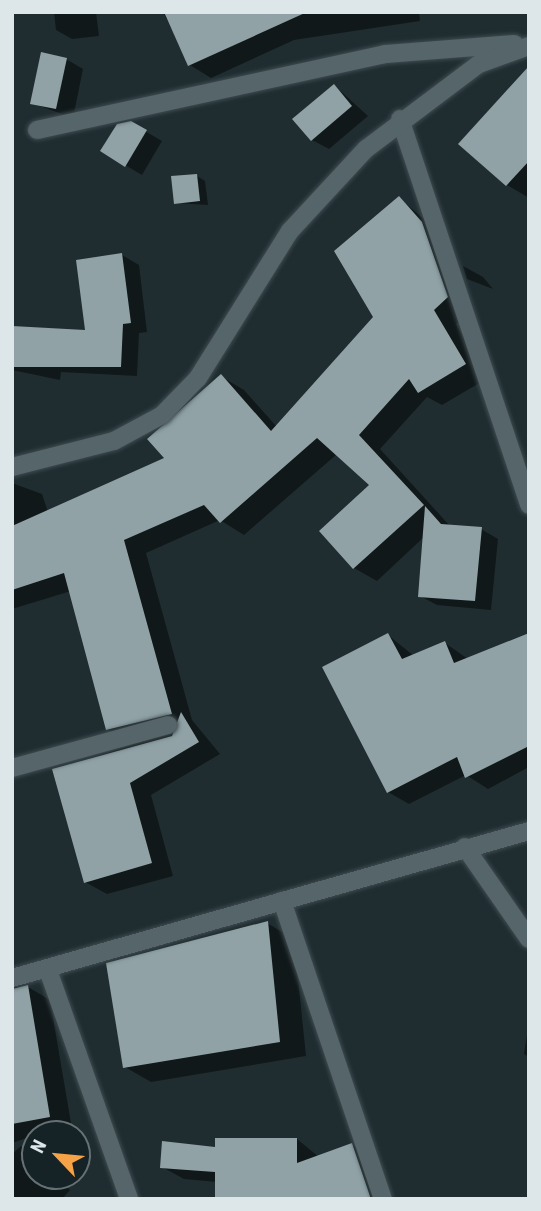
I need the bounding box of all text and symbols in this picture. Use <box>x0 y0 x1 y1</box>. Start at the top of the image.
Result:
north arrow <box>21 1120 91 1190</box>
text: N <box>26 1136 51 1157</box>

